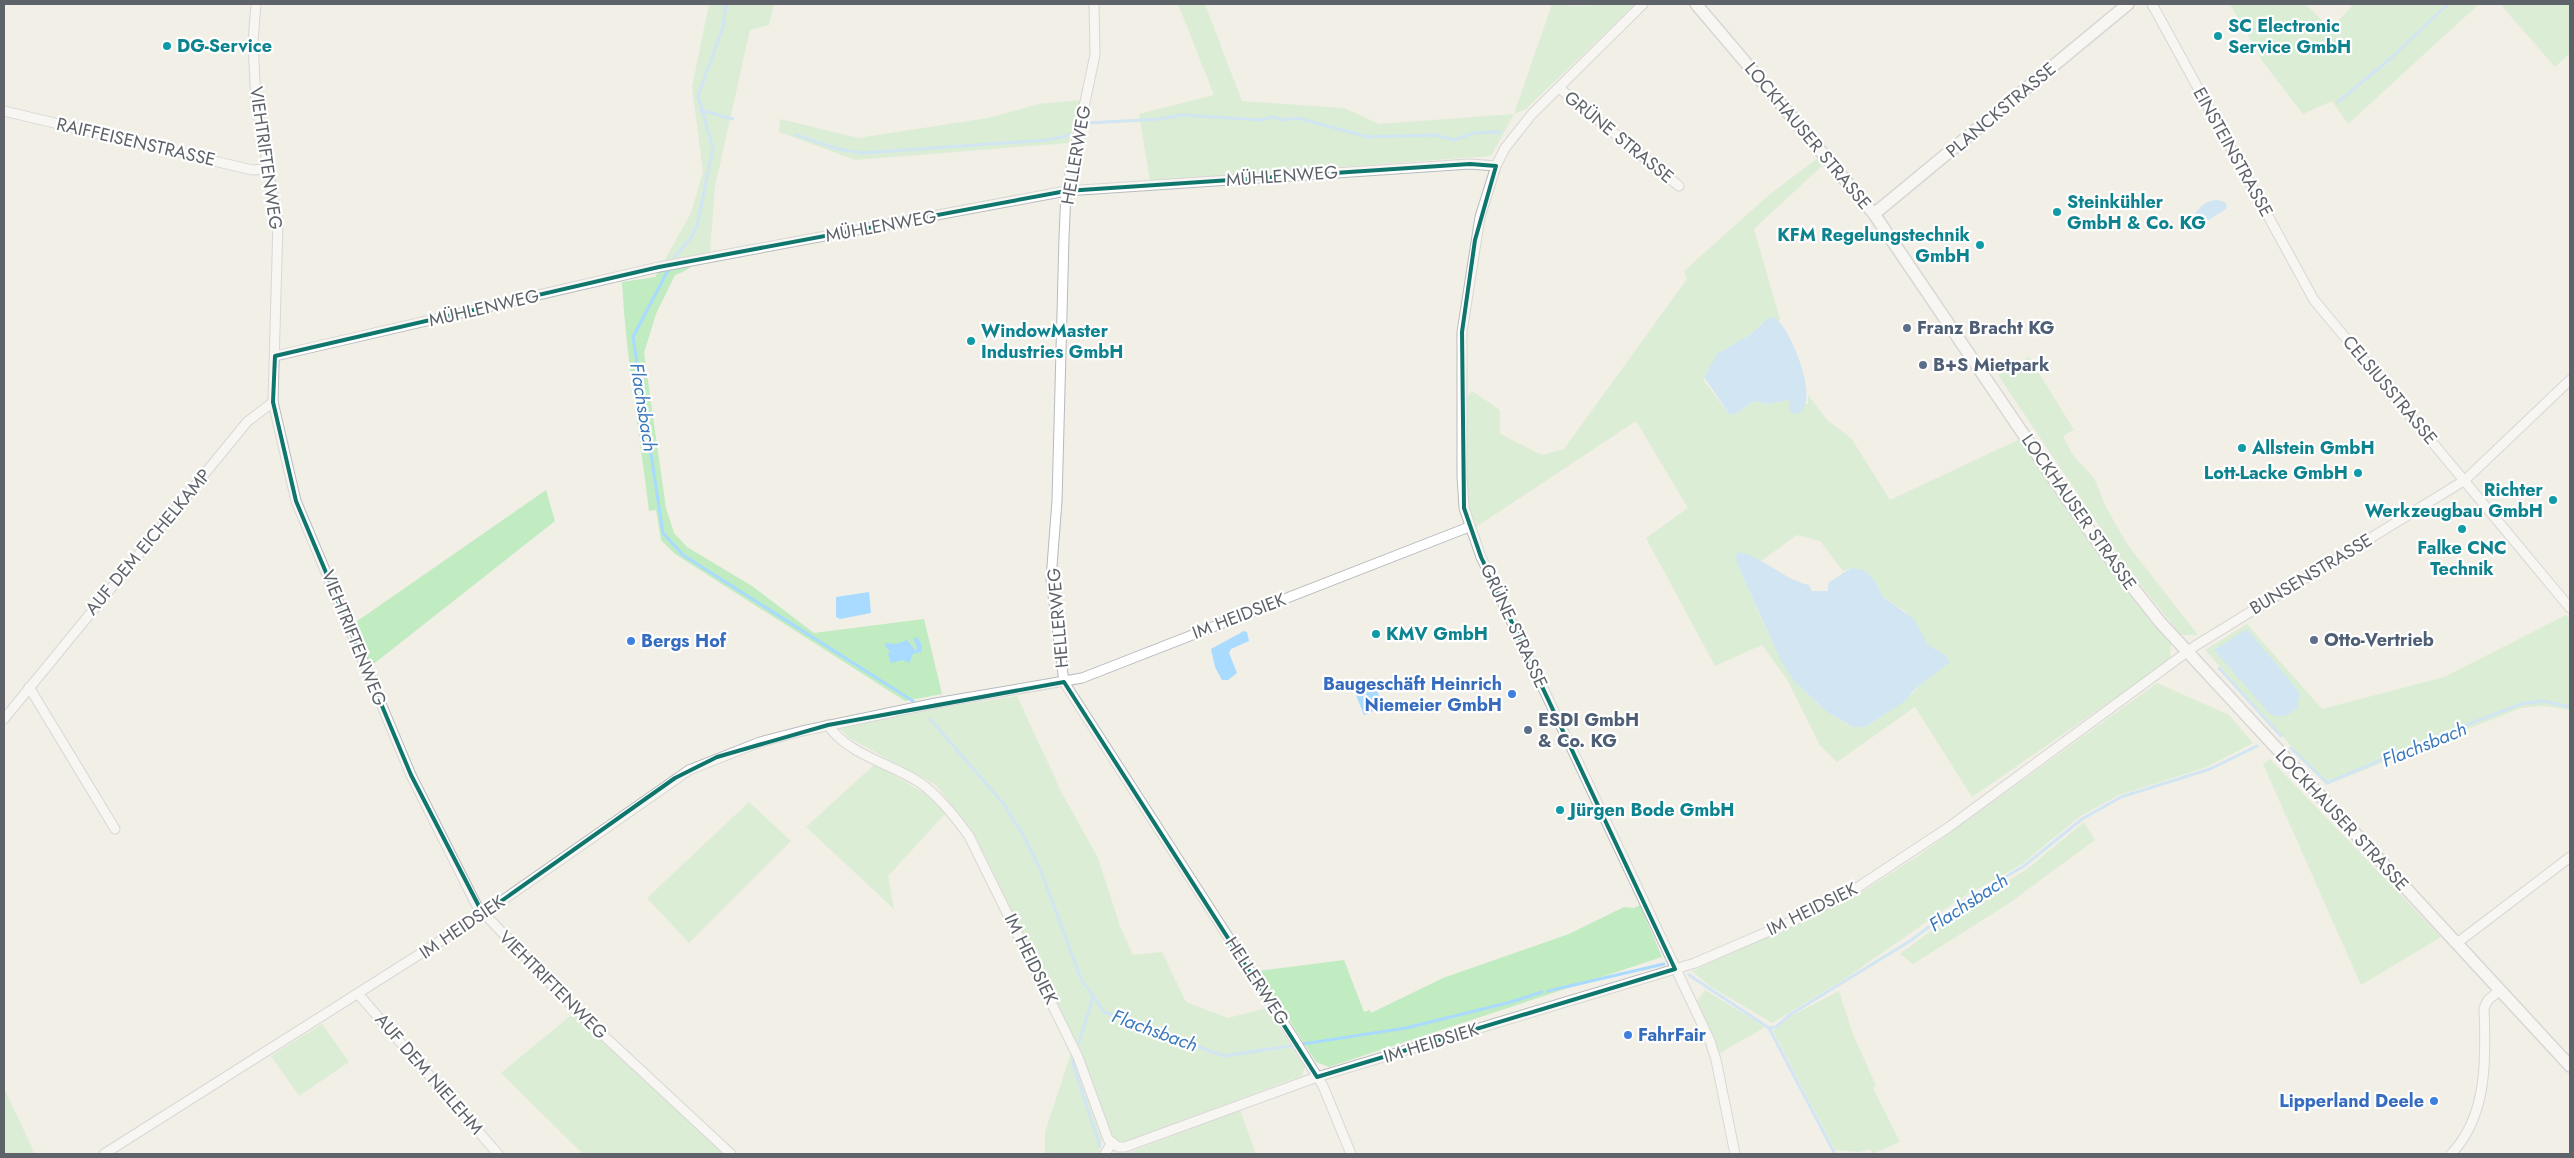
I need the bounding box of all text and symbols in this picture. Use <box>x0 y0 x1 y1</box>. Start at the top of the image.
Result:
place label: SC Electronic Service GmbH <box>2228 13 2351 60</box>
marker: SC Electronic Service GmbH <box>2212 30 2224 42</box>
place label: DG-Service <box>177 33 272 59</box>
marker: DG-Service <box>161 40 173 52</box>
street label: PLANCKSTRASSE <box>1940 56 2062 164</box>
street label: LOCKHAUSER STRASSE <box>1738 57 1878 215</box>
street label: EINSTEINSTRASSE <box>2187 82 2279 222</box>
street label: VIEHTRIFTENWEG <box>243 85 289 231</box>
street label: GRÜNE STRASSE <box>1559 85 1679 189</box>
street label: HELLERWEG <box>1054 103 1098 207</box>
street label: RAIFFEISENSTRASSE <box>54 111 218 173</box>
street label: MÜHLENWEG <box>1225 159 1339 193</box>
place label: Steinkühler GmbH & Co. KG <box>2067 189 2206 236</box>
street label: MÜHLENWEG <box>823 203 939 249</box>
marker: Steinkühler GmbH & Co. KG <box>2051 206 2063 218</box>
place label: KFM Regelungstechnik GmbH <box>1777 222 1971 269</box>
marker: KFM Regelungstechnik GmbH <box>1974 239 1986 251</box>
street label: MÜHLENWEG <box>426 283 542 333</box>
place label: Franz Bracht KG <box>1917 315 2055 341</box>
place label: WindowMaster Industries GmbH <box>981 318 1123 365</box>
marker: Franz Bracht KG <box>1901 322 1913 334</box>
street label: CELSIUSSTRASSE <box>2336 330 2444 450</box>
marker: WindowMaster Industries GmbH <box>965 335 977 347</box>
place label: B+S Mietpark <box>1933 352 2050 378</box>
marker: B+S Mietpark <box>1917 359 1929 371</box>
water label: Flachsbach <box>623 361 664 453</box>
street label: LOCKHAUSER STRASSE <box>2015 429 2143 595</box>
place label: Allstein GmbH <box>2251 435 2375 461</box>
marker: Allstein GmbH <box>2236 442 2248 454</box>
place label: Lott-Lacke GmbH <box>2204 460 2348 486</box>
street label: AUF DEM EICHELKAMP <box>79 463 217 621</box>
marker: Lott-Lacke GmbH <box>2352 467 2364 479</box>
place label: Richter Werkzeugbau GmbH <box>2365 477 2544 524</box>
marker: Richter Werkzeugbau GmbH <box>2547 494 2559 506</box>
marker: Falke CNC Technik <box>2456 523 2468 535</box>
street label: BUNSENSTRASSE <box>2245 527 2377 621</box>
place label: Falke CNC Technik <box>2417 535 2507 582</box>
street label: GRÜNE STRASSE <box>1474 560 1554 692</box>
street label: VIEHTRIFTENWEG <box>315 566 393 710</box>
street label: HELLERWEG <box>1041 567 1075 669</box>
street label: IM HEIDSIEK <box>1189 586 1290 646</box>
place label: KMV GmbH <box>1386 621 1488 647</box>
place label: Otto-Vertrieb <box>2324 627 2434 653</box>
place label: Bergs Hof <box>641 628 727 654</box>
marker: KMV GmbH <box>1370 628 1382 640</box>
marker: Otto-Vertrieb <box>2308 634 2320 646</box>
marker: Bergs Hof <box>625 635 637 647</box>
place label: Baugeschäft Heinrich Niemeier GmbH <box>1323 671 1502 718</box>
marker: Baugeschäft Heinrich Niemeier GmbH <box>1506 688 1518 700</box>
place label: ESDI GmbH & Co. KG <box>1538 707 1639 754</box>
water label: Flachsbach <box>2378 715 2471 774</box>
marker: ESDI GmbH & Co. KG <box>1522 724 1534 736</box>
street label: LOCKHAUSER STRASSE <box>2269 743 2415 897</box>
place label: Jürgen Bode GmbH <box>1567 797 1735 823</box>
marker: Jürgen Bode GmbH <box>1554 804 1566 816</box>
water label: Flachsbach <box>1923 867 2013 938</box>
street label: IM HEIDSIEK <box>1762 875 1863 942</box>
street label: IM HEIDSIEK <box>414 888 511 965</box>
street label: IM HEIDSIEK <box>998 909 1065 1010</box>
street label: VIEHTRIFTENWEG <box>493 925 613 1045</box>
street label: HELLERWEG <box>1219 932 1295 1030</box>
water label: Flachsbach <box>1108 1002 1201 1058</box>
street label: AUF DEM NIELEHM <box>369 1008 489 1140</box>
street label: IM HEIDSIEK <box>1380 1016 1483 1070</box>
place label: FahrFair <box>1638 1022 1707 1048</box>
marker: FahrFair <box>1622 1029 1634 1041</box>
place label: Lipperland Deele <box>2279 1088 2424 1114</box>
marker: Lipperland Deele <box>2428 1095 2440 1107</box>

